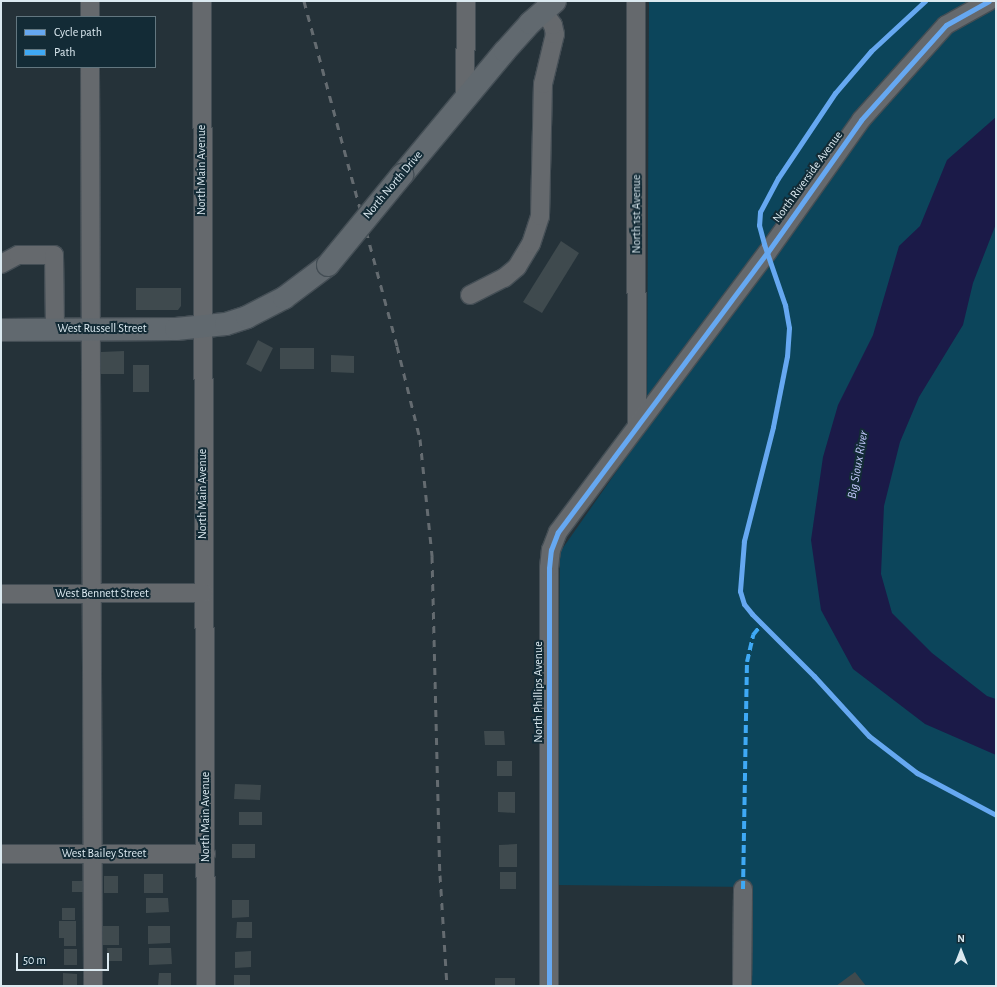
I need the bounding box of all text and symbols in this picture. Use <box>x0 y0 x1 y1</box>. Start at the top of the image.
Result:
legend <box>16 16 156 68</box>
text: Cycle path <box>54 26 102 38</box>
text: Path <box>54 46 76 58</box>
street label: North Main Avenue <box>195 125 209 215</box>
street label: North Riverside Avenue <box>770 128 846 226</box>
street label: North North Drive <box>360 148 426 222</box>
street label: North 1st Avenue <box>630 174 644 254</box>
street label: West Russell Street <box>57 322 147 336</box>
water label: Big Sioux River <box>845 430 873 500</box>
street label: North Main Avenue <box>196 449 210 539</box>
street label: West Bennett Street <box>55 587 149 601</box>
street label: North Phillips Avenue <box>532 641 546 743</box>
street label: North Main Avenue <box>199 772 213 862</box>
street label: West Bailey Street <box>62 847 146 861</box>
north arrow <box>941 931 981 971</box>
text: N <box>957 933 965 944</box>
scale bar <box>18 945 111 971</box>
text: 50 m <box>23 954 46 966</box>

